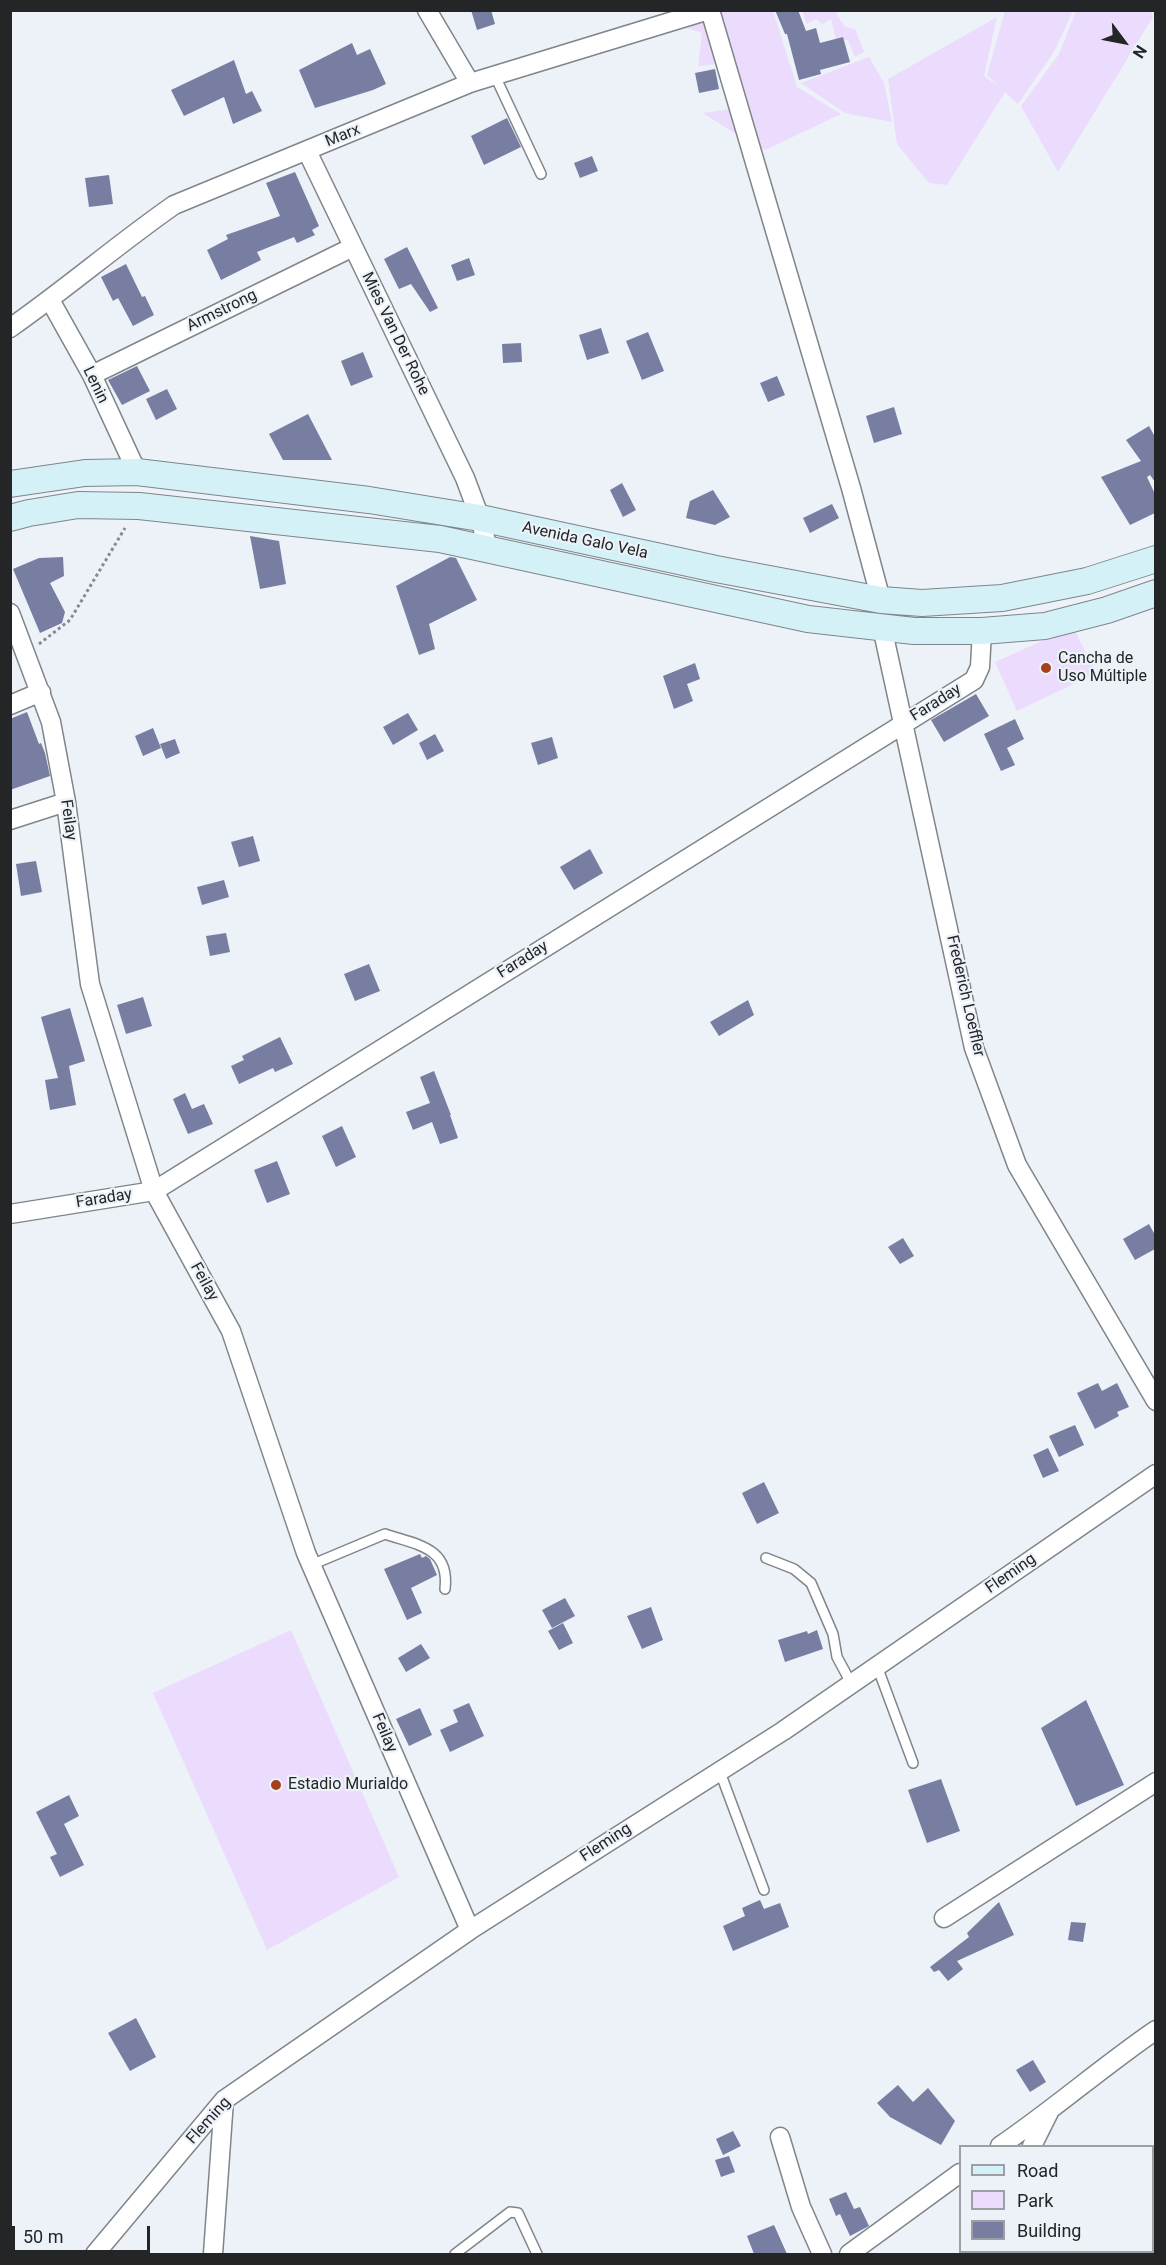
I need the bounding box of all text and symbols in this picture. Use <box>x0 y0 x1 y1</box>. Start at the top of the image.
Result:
north arrow <box>1094 12 1154 72</box>
text: N <box>1129 42 1151 62</box>
street label: Marx <box>323 120 363 152</box>
street label: Mies Van Der Rohe <box>357 269 433 399</box>
street label: Armstrong <box>184 286 260 336</box>
street label: Lenin <box>78 363 112 407</box>
street label: Avenida Galo Vela <box>520 518 650 564</box>
place label: Cancha de Uso Múltiple <box>1058 649 1147 687</box>
marker: Cancha de Uso Múltiple <box>1039 661 1053 675</box>
street label: Faraday <box>907 680 965 726</box>
street label: Feilay <box>56 798 80 842</box>
street label: Frederich Loeffler <box>942 933 988 1059</box>
street label: Faraday <box>494 937 552 983</box>
street label: Faraday <box>75 1185 133 1213</box>
street label: Feilay <box>186 1259 222 1305</box>
street label: Fleming <box>982 1550 1040 1598</box>
street label: Feilay <box>367 1710 401 1756</box>
place label: Estadio Murialdo <box>288 1775 408 1795</box>
marker: Estadio Murialdo <box>269 1778 283 1792</box>
street label: Fleming <box>577 1819 635 1867</box>
street label: Fleming <box>183 2093 235 2149</box>
legend <box>959 2145 1154 2253</box>
text: Road <box>1017 2160 1058 2181</box>
text: Park <box>1017 2190 1053 2211</box>
scale bar <box>15 2214 153 2252</box>
text: Building <box>1017 2220 1081 2241</box>
text: 50 m <box>23 2226 63 2247</box>

